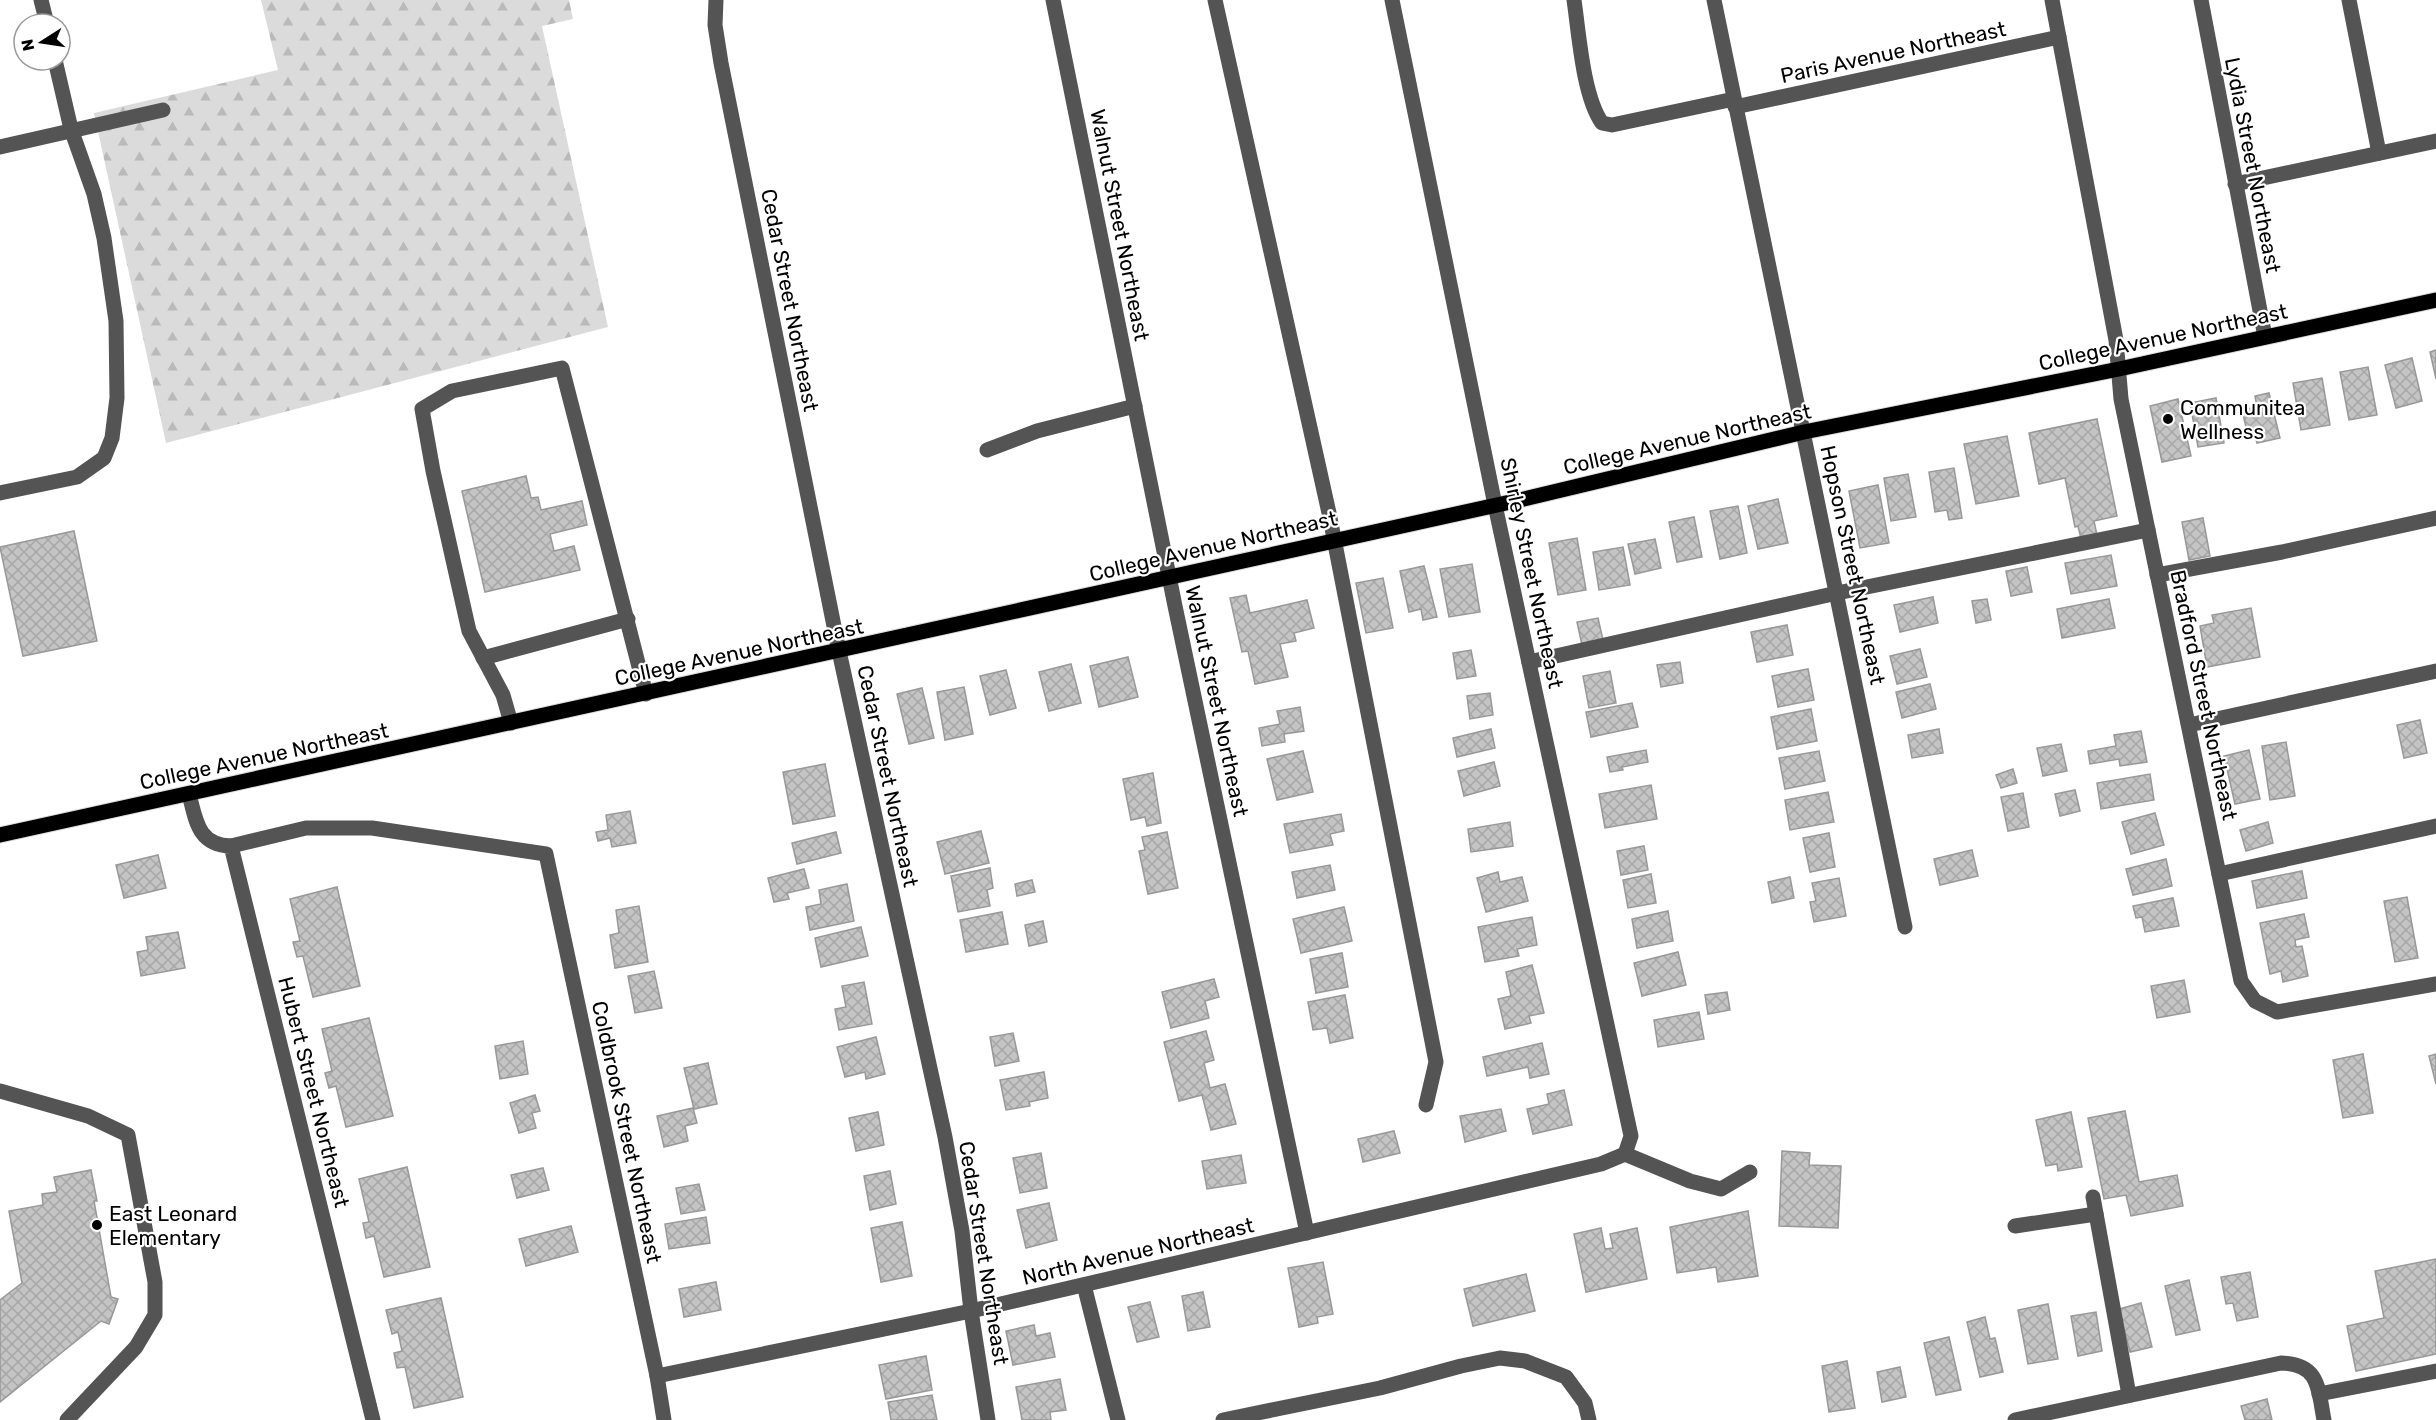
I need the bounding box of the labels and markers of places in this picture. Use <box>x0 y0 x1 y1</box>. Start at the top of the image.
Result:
place label: Communitea Wellness <box>2180 395 2305 444</box>
marker: Communitea Wellness <box>2161 412 2175 426</box>
place label: East Leonard Elementary <box>109 1201 237 1250</box>
marker: East Leonard Elementary <box>90 1218 104 1232</box>

